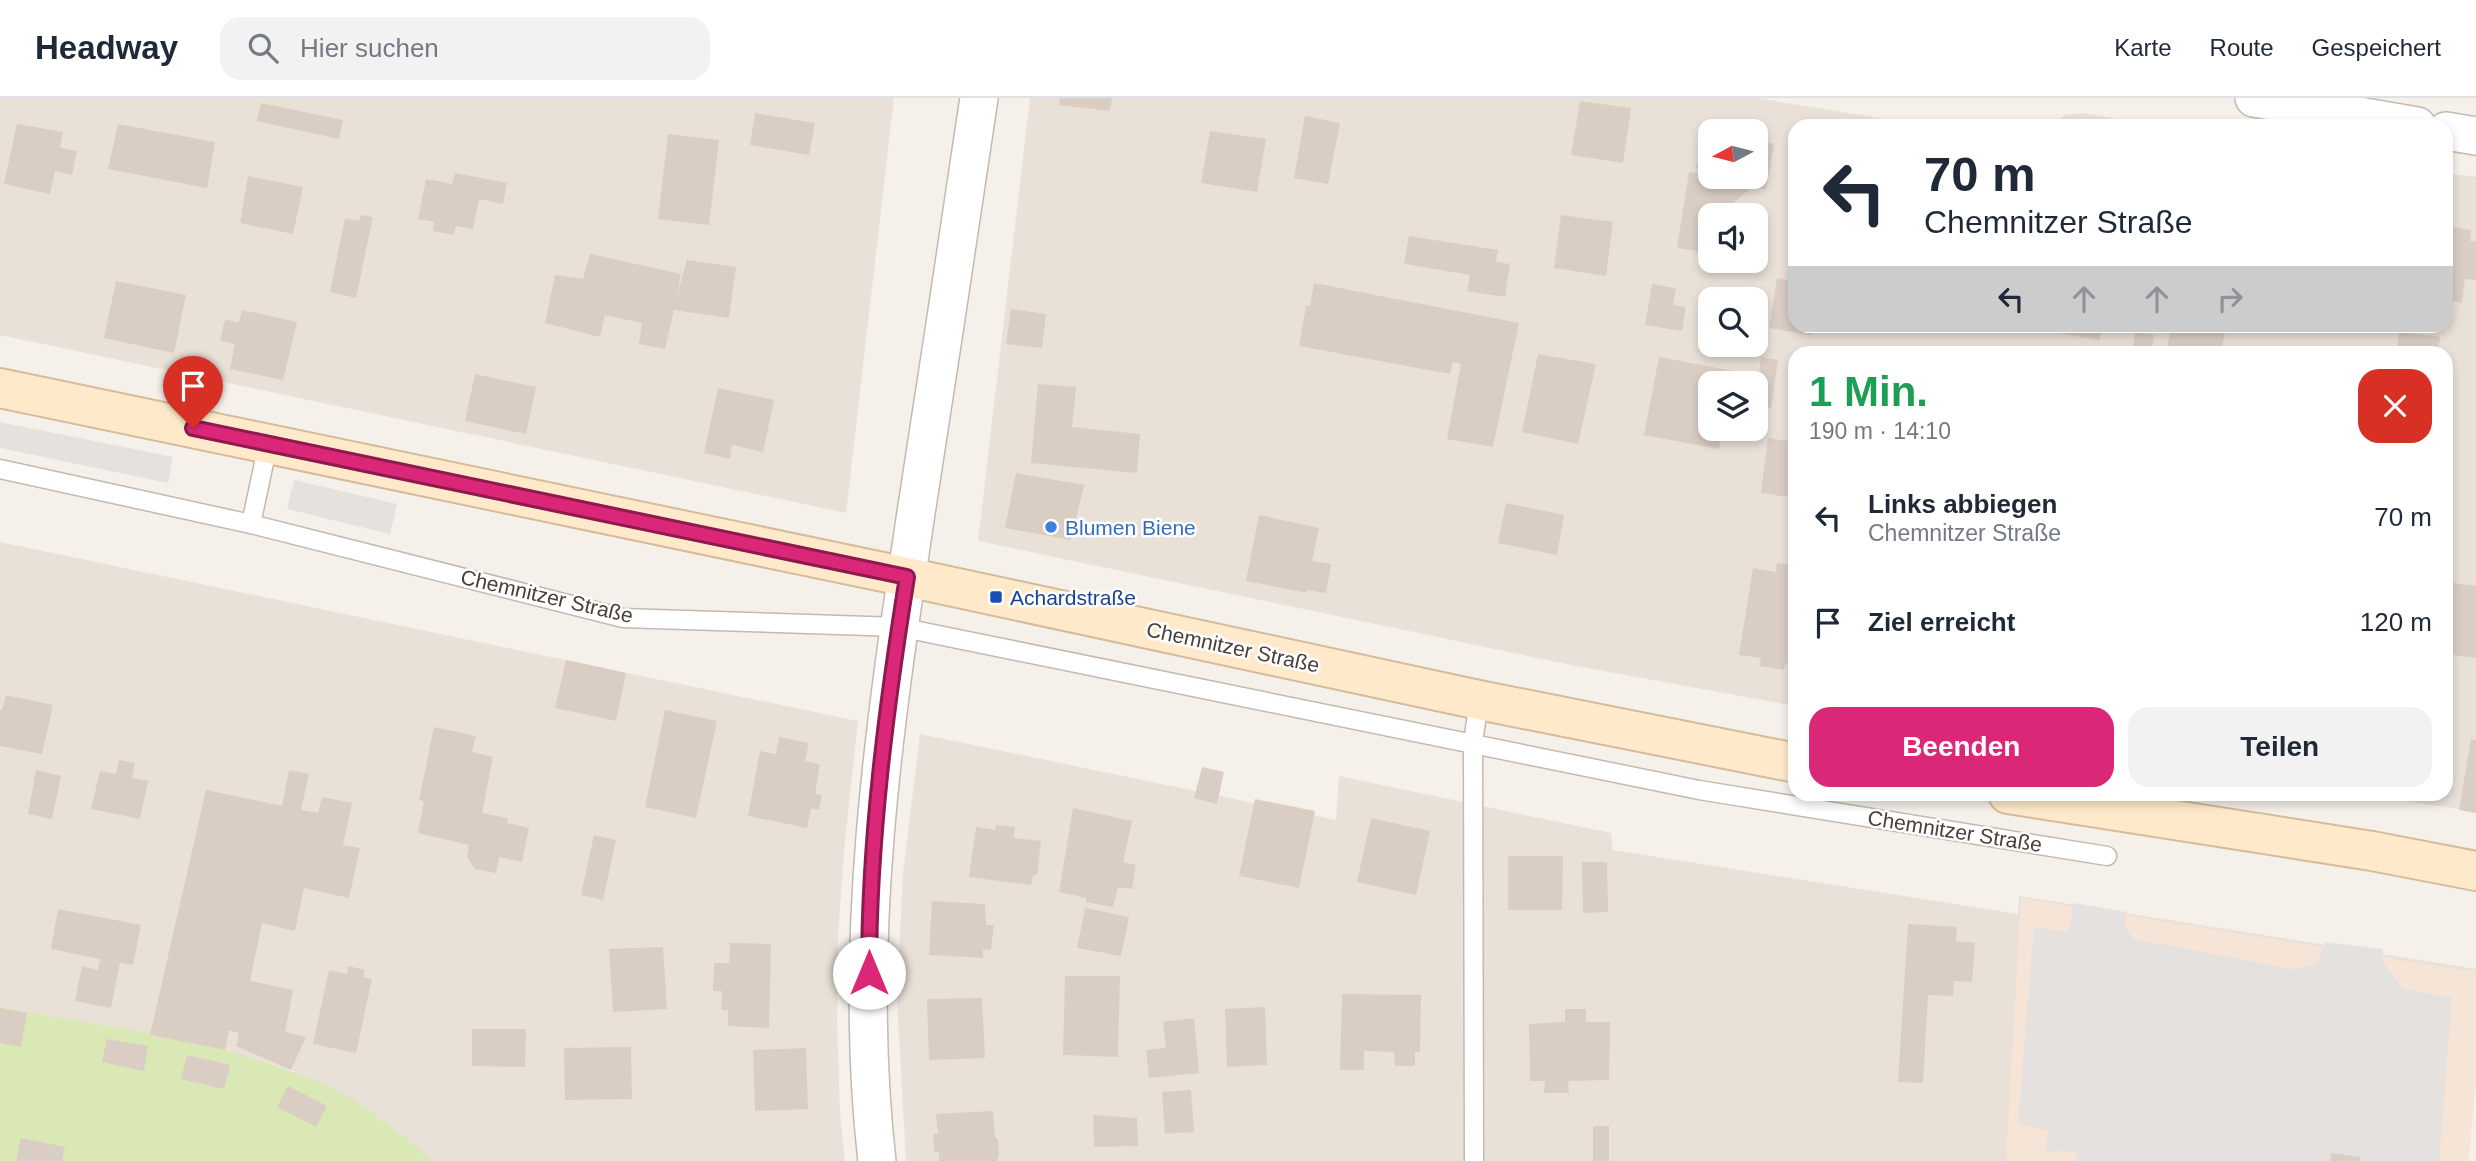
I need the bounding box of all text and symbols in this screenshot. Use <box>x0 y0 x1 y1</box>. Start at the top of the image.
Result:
search box <box>220 17 710 80</box>
text: Headway <box>35 29 178 66</box>
icon: search <box>244 29 282 67</box>
text: Hier suchen <box>300 33 439 63</box>
text: Karte <box>2114 34 2172 61</box>
text: Route <box>2210 34 2274 61</box>
text: Gespeichert <box>2312 34 2441 61</box>
north arrow <box>1698 119 1768 189</box>
map controls <box>1698 119 1768 441</box>
icon: left <box>1809 147 1900 238</box>
text: 70 m <box>1924 147 2036 201</box>
button: sound <box>1698 203 1768 273</box>
text: Chemnitzer Straße <box>1924 204 2193 240</box>
icon: left <box>1992 280 2030 318</box>
icon: ahead <box>2065 280 2103 318</box>
icon: ahead <box>2138 280 2176 318</box>
icon: right <box>2211 280 2249 318</box>
button: search <box>1698 287 1768 357</box>
pin <box>163 356 223 428</box>
icon: arrive <box>174 367 212 405</box>
text: 1 Min. <box>1809 368 1928 415</box>
button: close <box>2358 369 2432 443</box>
button: layers <box>1698 371 1768 441</box>
text: 190 m · 14:10 <box>1809 418 1951 444</box>
text: Links abbiegen <box>1868 489 2057 519</box>
icon: left <box>1809 499 1847 537</box>
text: 70 m <box>2374 502 2432 532</box>
place label: Blumen Biene <box>1065 516 1196 539</box>
marker: Blumen Biene <box>1043 519 1059 535</box>
text: Chemnitzer Straße <box>1868 520 2061 546</box>
street label: Chemnitzer Straße <box>459 565 635 627</box>
place label: Achardstraße <box>1010 586 1136 609</box>
marker: Achardstraße <box>988 589 1004 605</box>
icon: arrive <box>1809 604 1847 642</box>
text: Ziel erreicht <box>1868 607 2015 637</box>
text: 120 m <box>2360 607 2432 637</box>
street label: Chemnitzer Straße <box>1144 617 1322 677</box>
button: Beenden <box>1809 707 2114 787</box>
button: Teilen <box>2128 707 2432 787</box>
street label: Chemnitzer Straße <box>1866 806 2044 856</box>
position arrow <box>832 936 906 1010</box>

